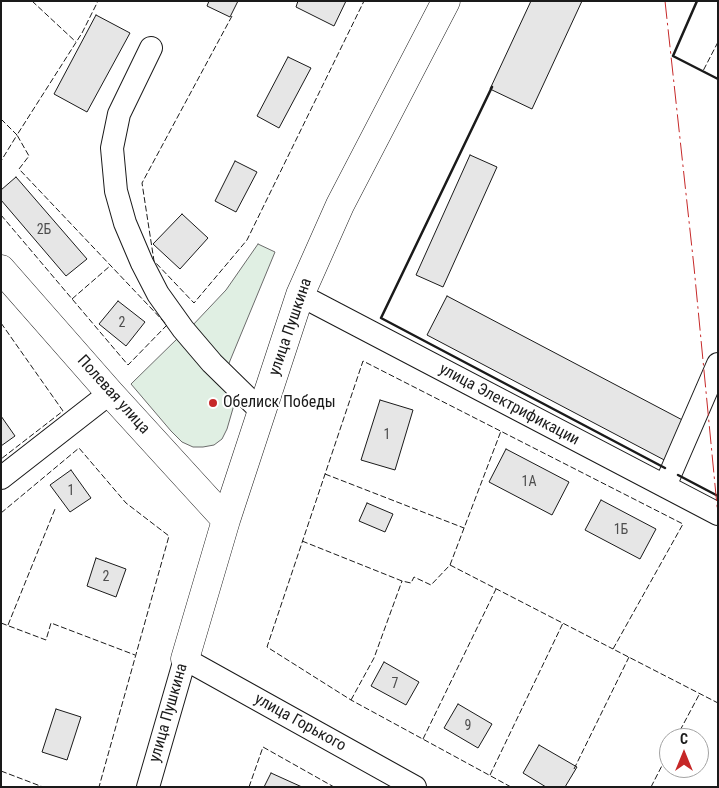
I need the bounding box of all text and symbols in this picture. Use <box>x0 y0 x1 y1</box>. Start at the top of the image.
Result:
house number: 2Б <box>37 222 51 238</box>
street label: улица Пушкина <box>265 276 317 378</box>
house number: 2 <box>119 315 125 331</box>
street label: Полевая улица <box>73 352 153 438</box>
street label: улица Электрификации <box>436 360 582 450</box>
place label: Обелиск Победы <box>223 393 336 413</box>
marker: Обелиск Победы <box>207 397 219 409</box>
house number: 1 <box>384 427 390 443</box>
house number: 1А <box>522 474 536 490</box>
house number: 1 <box>68 483 74 499</box>
house number: 1Б <box>614 522 628 538</box>
house number: 2 <box>103 569 109 585</box>
street label: улица Пушкина <box>146 661 192 765</box>
house number: 7 <box>392 676 398 692</box>
street label: улица Горького <box>251 690 349 756</box>
house number: 9 <box>465 718 471 734</box>
north arrow <box>659 728 709 778</box>
text: С <box>680 731 688 747</box>

